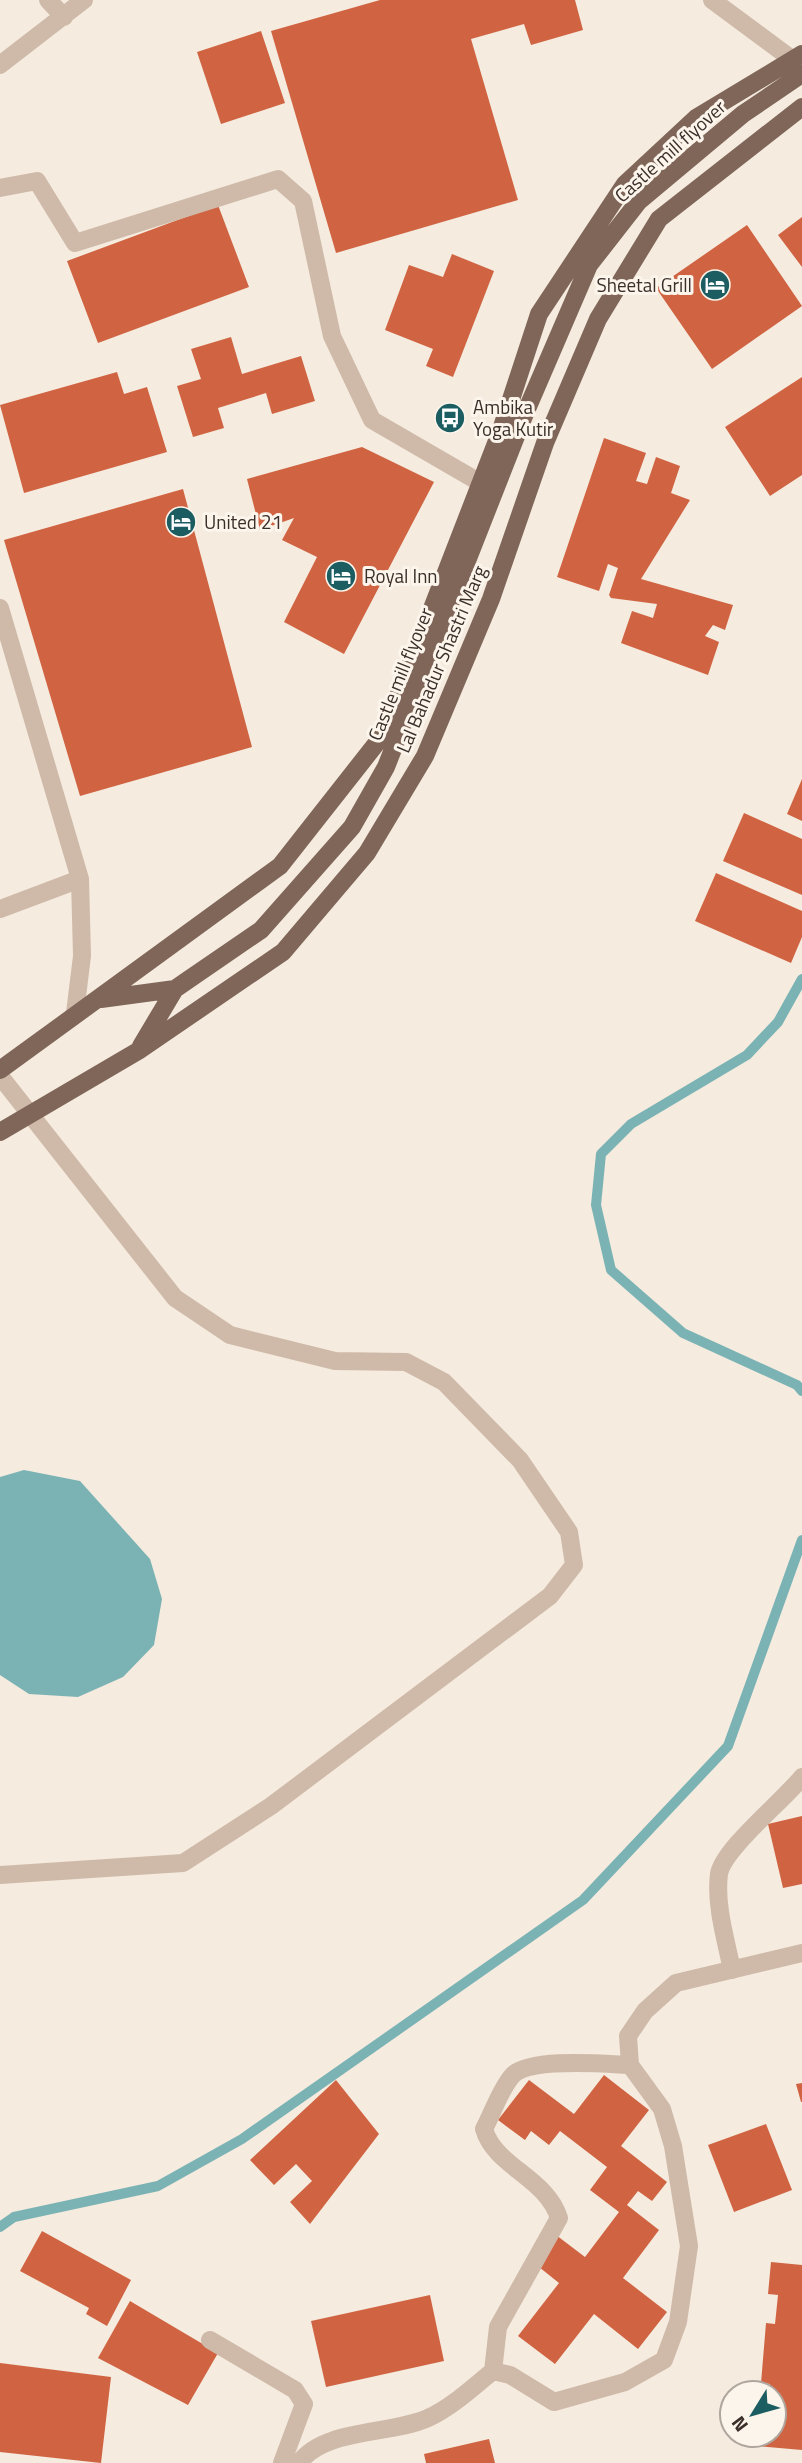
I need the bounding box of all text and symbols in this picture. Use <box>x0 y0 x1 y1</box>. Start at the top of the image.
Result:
street label: Castle mill flyover <box>607 92 732 209</box>
hotel icon: Sheetal Grill <box>698 268 732 302</box>
place label: Sheetal Grill <box>596 270 692 299</box>
place label: Ambika Yoga Kutir <box>473 392 554 443</box>
bus stop icon: Ambika Yoga Kutir <box>433 401 467 435</box>
hotel icon: United 21 <box>164 505 198 539</box>
place label: United 21 <box>204 507 282 536</box>
hotel icon: Royal Inn <box>324 559 358 593</box>
street label: Lal Bahadur Shastri Marg <box>388 560 493 757</box>
place label: Royal Inn <box>364 561 438 590</box>
street label: Castle mill flyover <box>360 603 440 745</box>
north arrow <box>718 2379 788 2449</box>
text: N <box>723 2411 755 2439</box>

